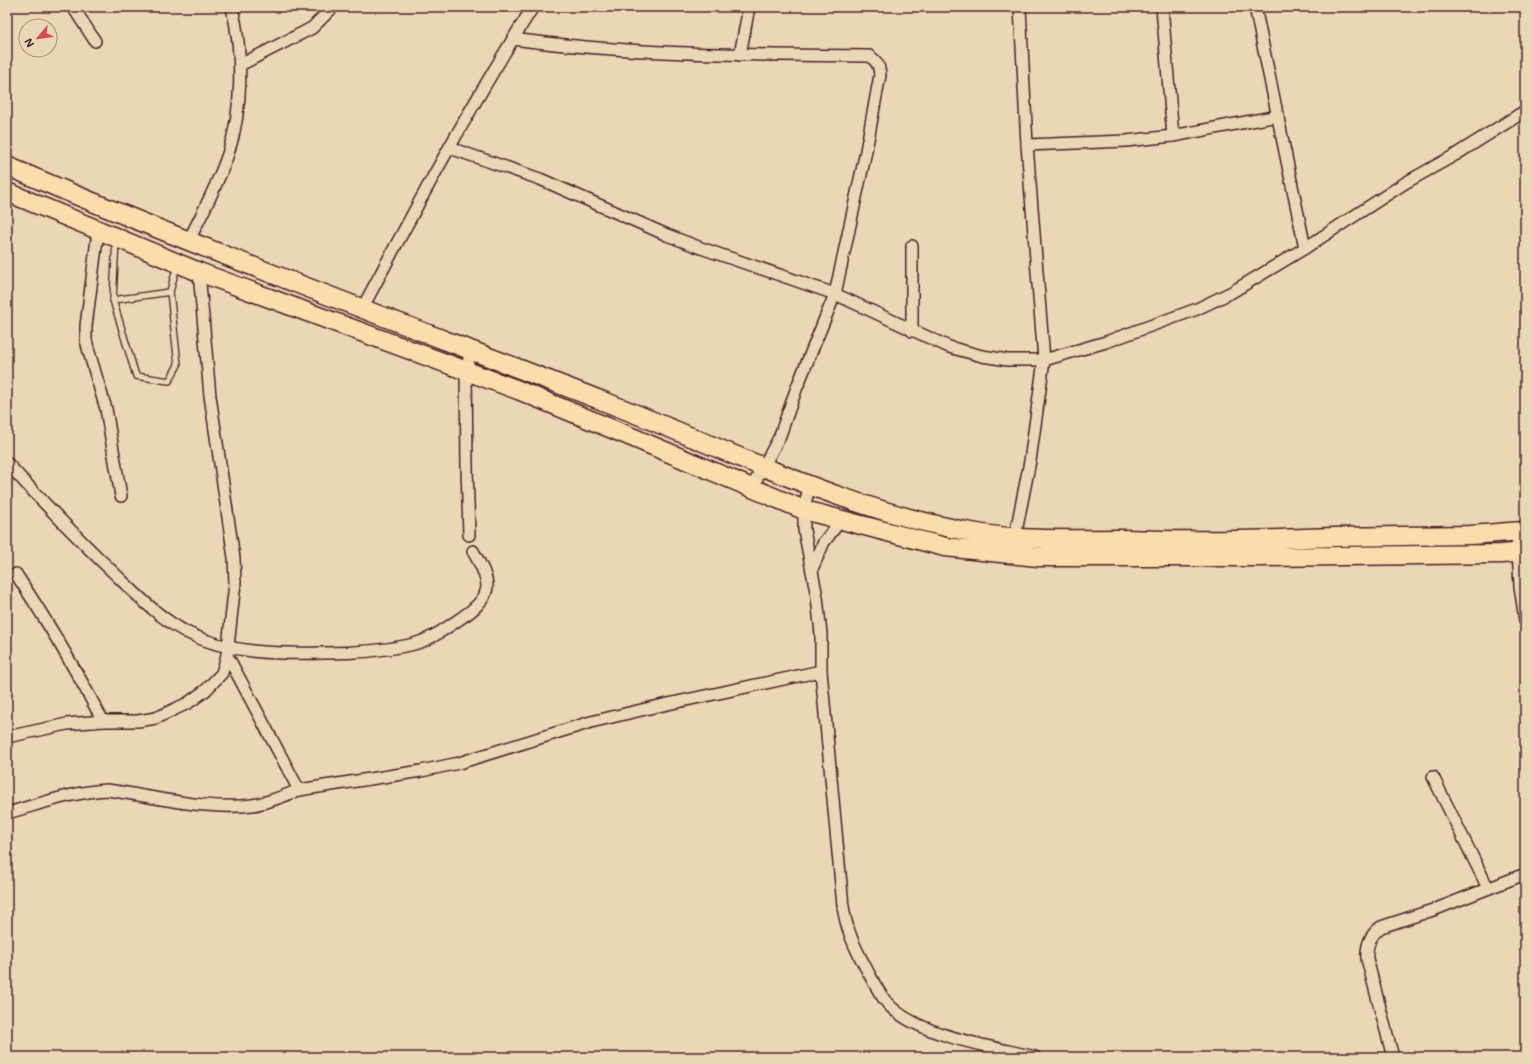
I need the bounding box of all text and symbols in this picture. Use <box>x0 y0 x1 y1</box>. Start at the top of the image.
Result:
north arrow <box>18 18 58 58</box>
text: N <box>20 36 37 50</box>

